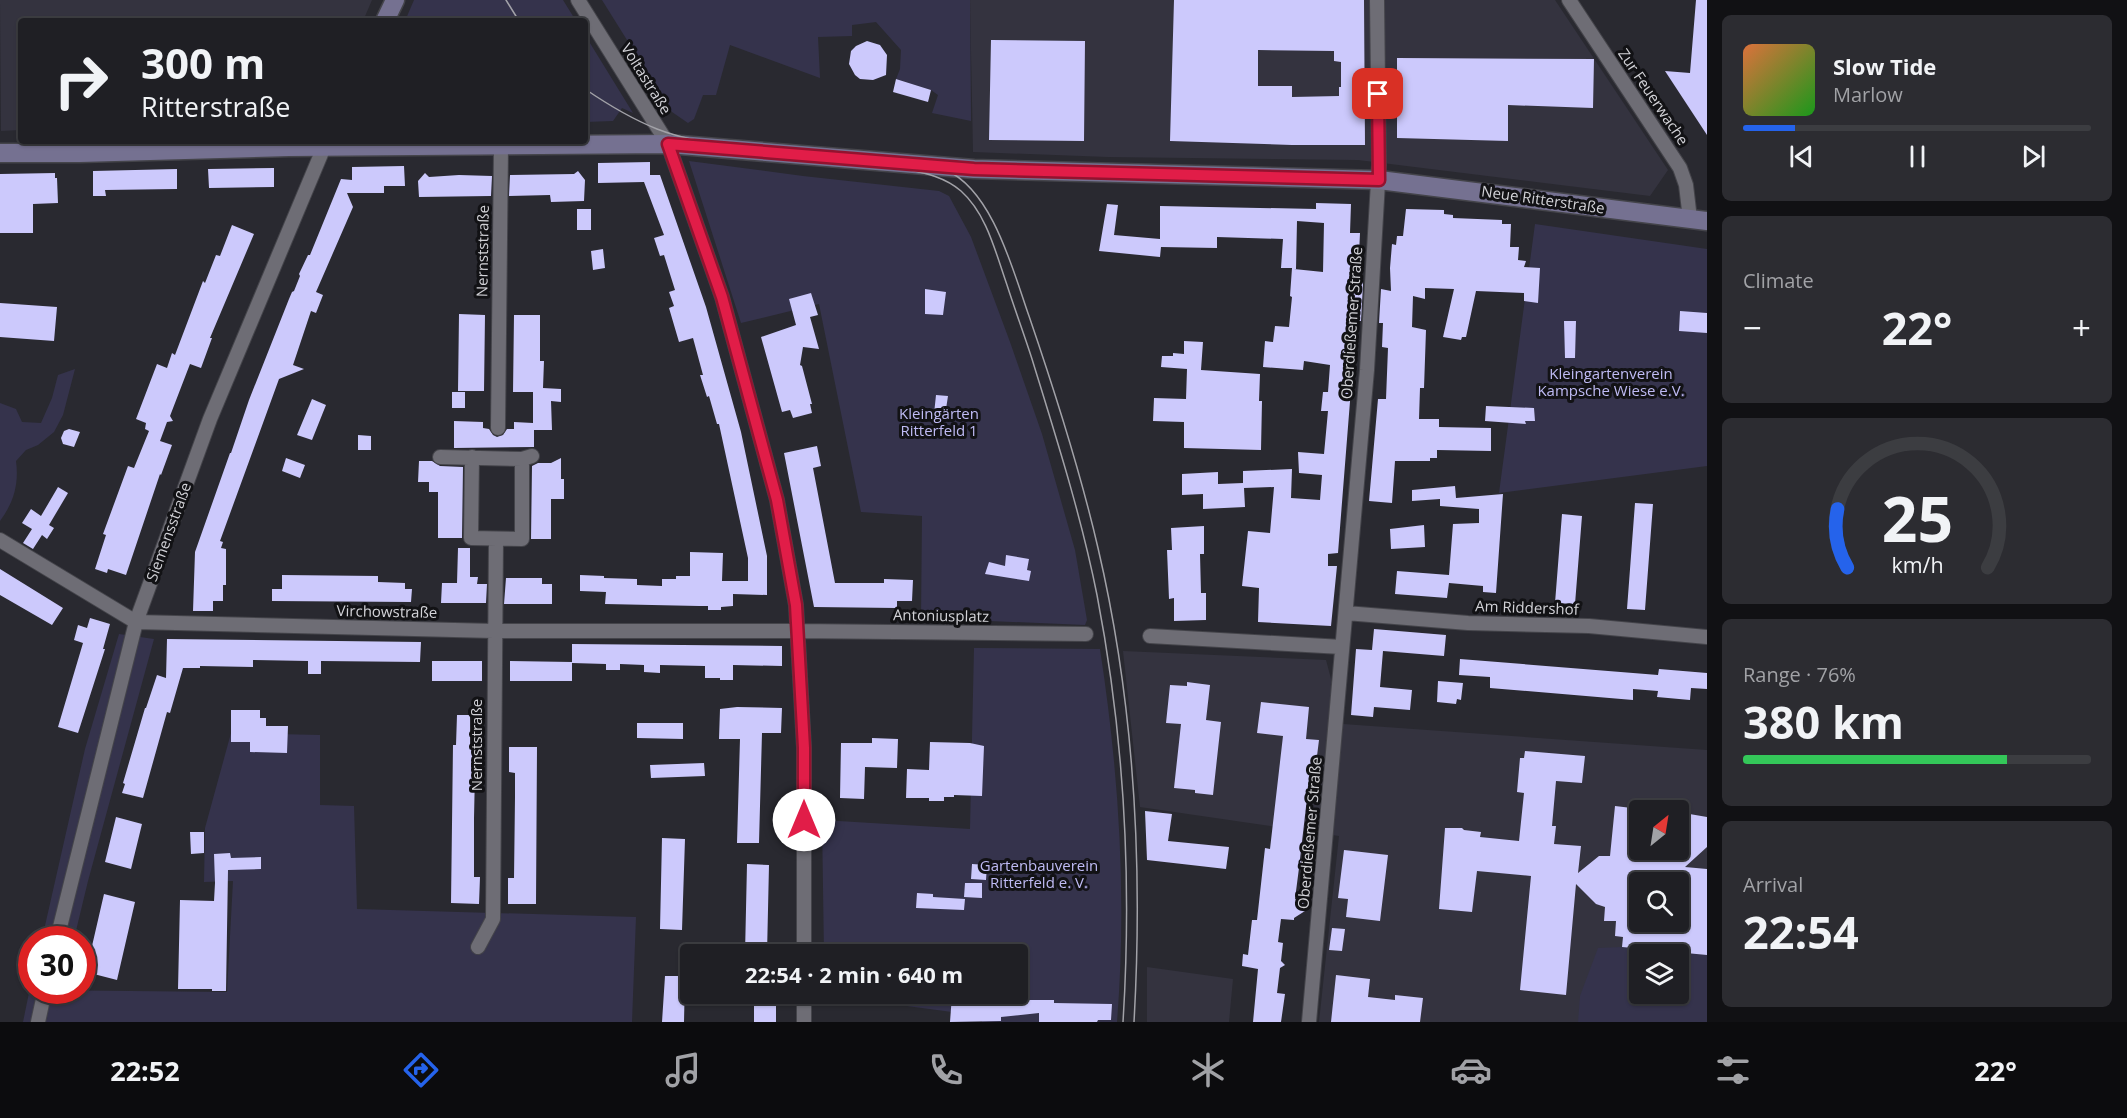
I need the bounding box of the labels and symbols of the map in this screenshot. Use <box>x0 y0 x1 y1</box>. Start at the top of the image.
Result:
street label: Voltastraße <box>617 39 677 118</box>
street label: Zur Feuerwache <box>1614 44 1694 149</box>
pin <box>1352 68 1403 119</box>
street label: Neue Ritterstraße <box>1480 180 1606 218</box>
street label: Nernststraße <box>471 205 493 297</box>
street label: Oberdießemer Straße <box>1336 246 1366 400</box>
park label: Kleingartenverein Kampsche Wiese e.V. <box>1537 363 1685 400</box>
park label: Kleingärten Ritterfeld 1 <box>899 403 979 440</box>
street label: Siemensstraße <box>141 479 195 584</box>
street label: Am Riddershof <box>1475 595 1580 619</box>
street label: Virchowstraße <box>337 600 437 622</box>
street label: Antoniusplatz <box>893 604 989 626</box>
street label: Nernststraße <box>466 699 486 791</box>
street label: Oberdießemer Straße <box>1292 756 1326 910</box>
position arrow <box>772 788 836 852</box>
north arrow <box>1629 800 1689 860</box>
park label: Gartenbauverein Ritterfeld e. V. <box>980 855 1098 892</box>
speed limit sign: 30 <box>18 926 96 1004</box>

